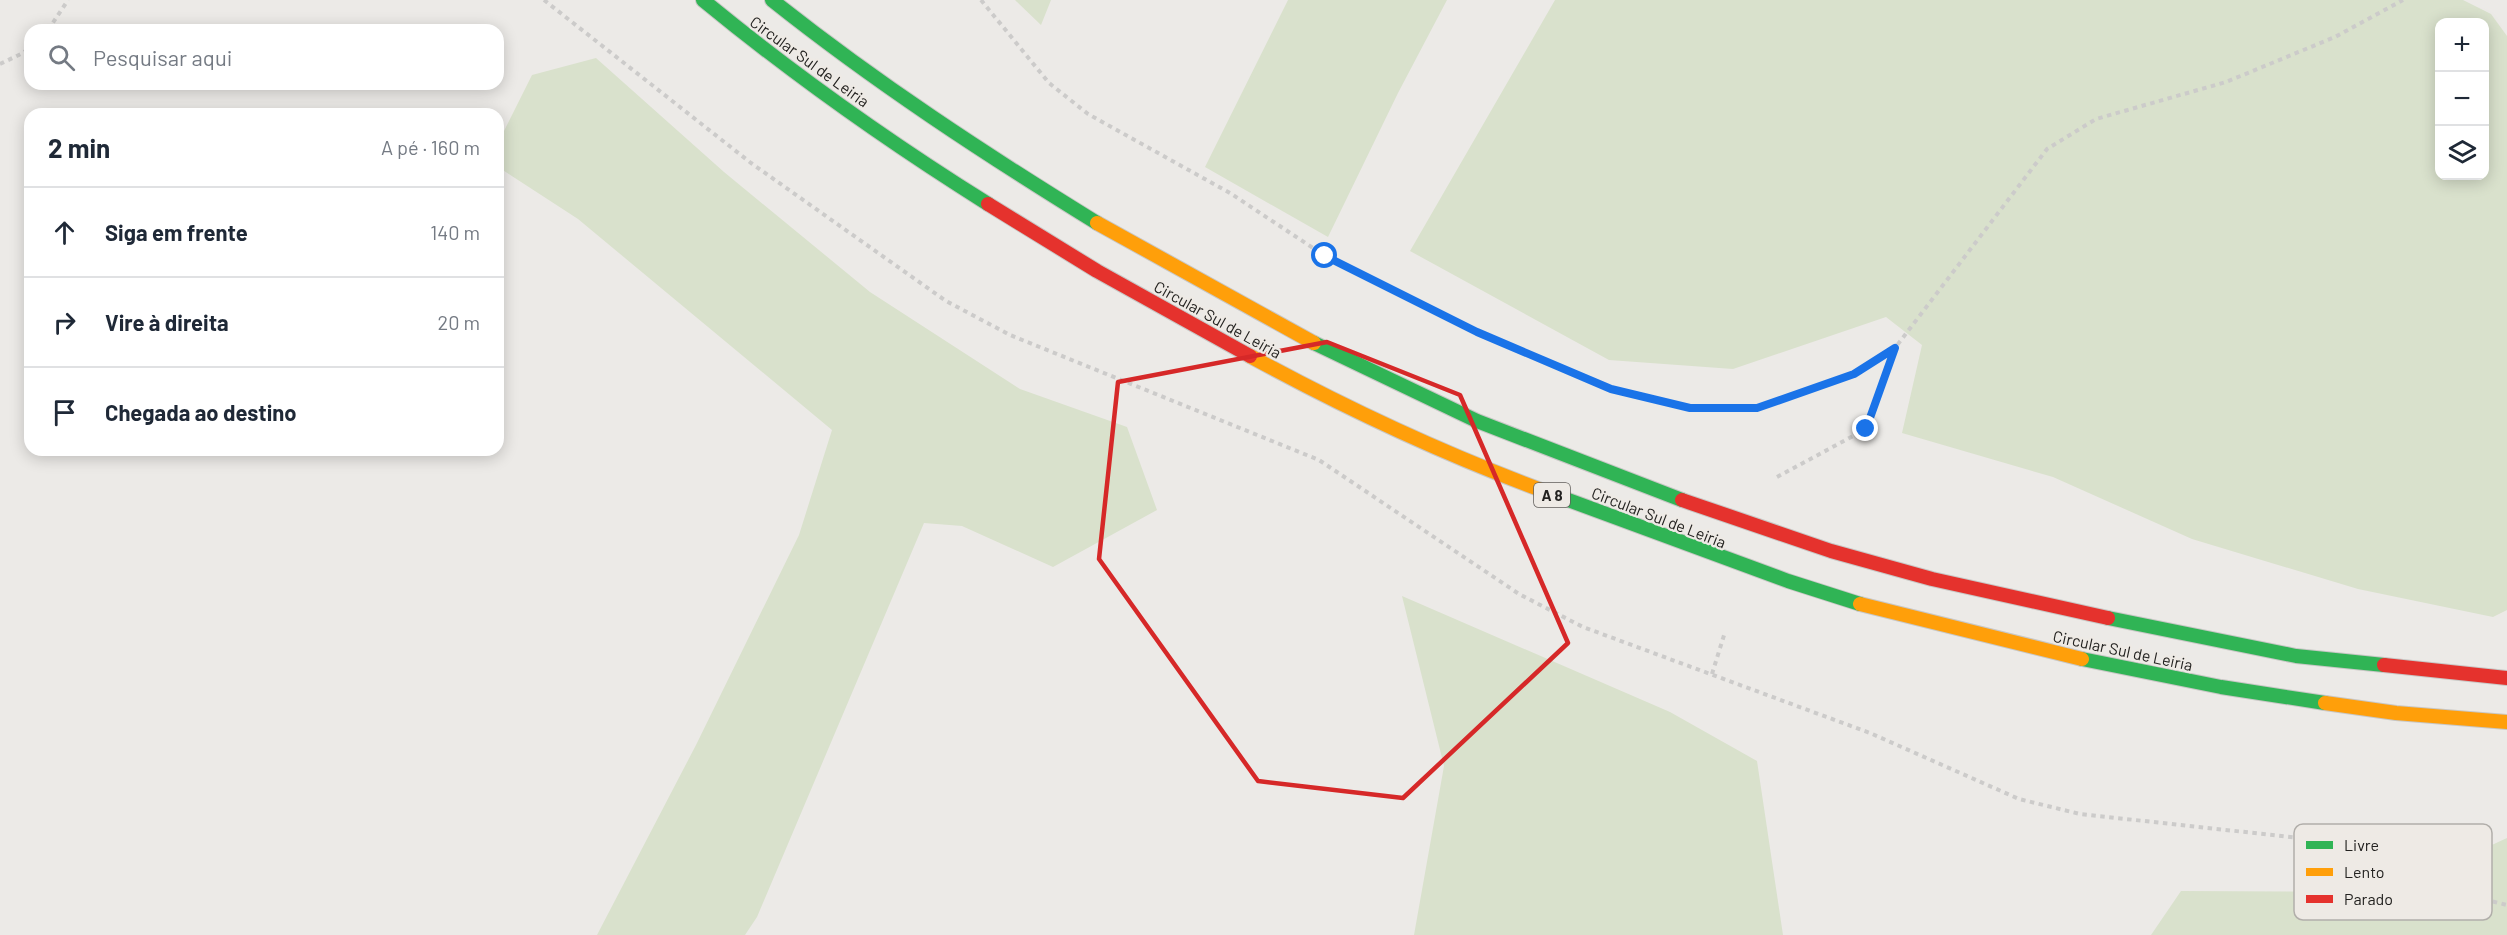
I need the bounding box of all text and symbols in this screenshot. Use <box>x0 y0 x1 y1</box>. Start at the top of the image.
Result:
street label: Circular Sul de Leiria <box>747 11 873 111</box>
map controls <box>2435 18 2489 180</box>
button: + <box>2435 18 2489 72</box>
search box <box>24 24 504 90</box>
icon: search <box>45 41 78 74</box>
text: Pesquisar aqui <box>93 44 232 70</box>
button: − <box>2435 72 2489 126</box>
button: layers <box>2435 126 2489 180</box>
text: 2 min <box>48 132 110 163</box>
text: A pé · 160 m <box>381 135 480 159</box>
icon: ahead <box>48 216 81 249</box>
text: Siga em frente <box>105 219 248 245</box>
text: 140 m <box>430 220 480 244</box>
route start <box>1311 242 1337 268</box>
street label: Circular Sul de Leiria <box>1151 276 1285 362</box>
icon: right <box>48 306 81 339</box>
text: Vire à direita <box>105 309 229 335</box>
text: 20 m <box>437 310 480 334</box>
icon: arrive <box>48 396 81 429</box>
text: Chegada ao destino <box>105 399 296 425</box>
route end <box>1852 415 1878 441</box>
road number: A 8 <box>1534 483 1570 507</box>
street label: Circular Sul de Leiria <box>1589 483 1729 551</box>
street label: Circular Sul de Leiria <box>2051 626 2195 674</box>
legend <box>2294 824 2492 920</box>
text: Livre <box>2344 835 2379 854</box>
text: Lento <box>2344 862 2385 881</box>
text: Parado <box>2344 889 2393 908</box>

